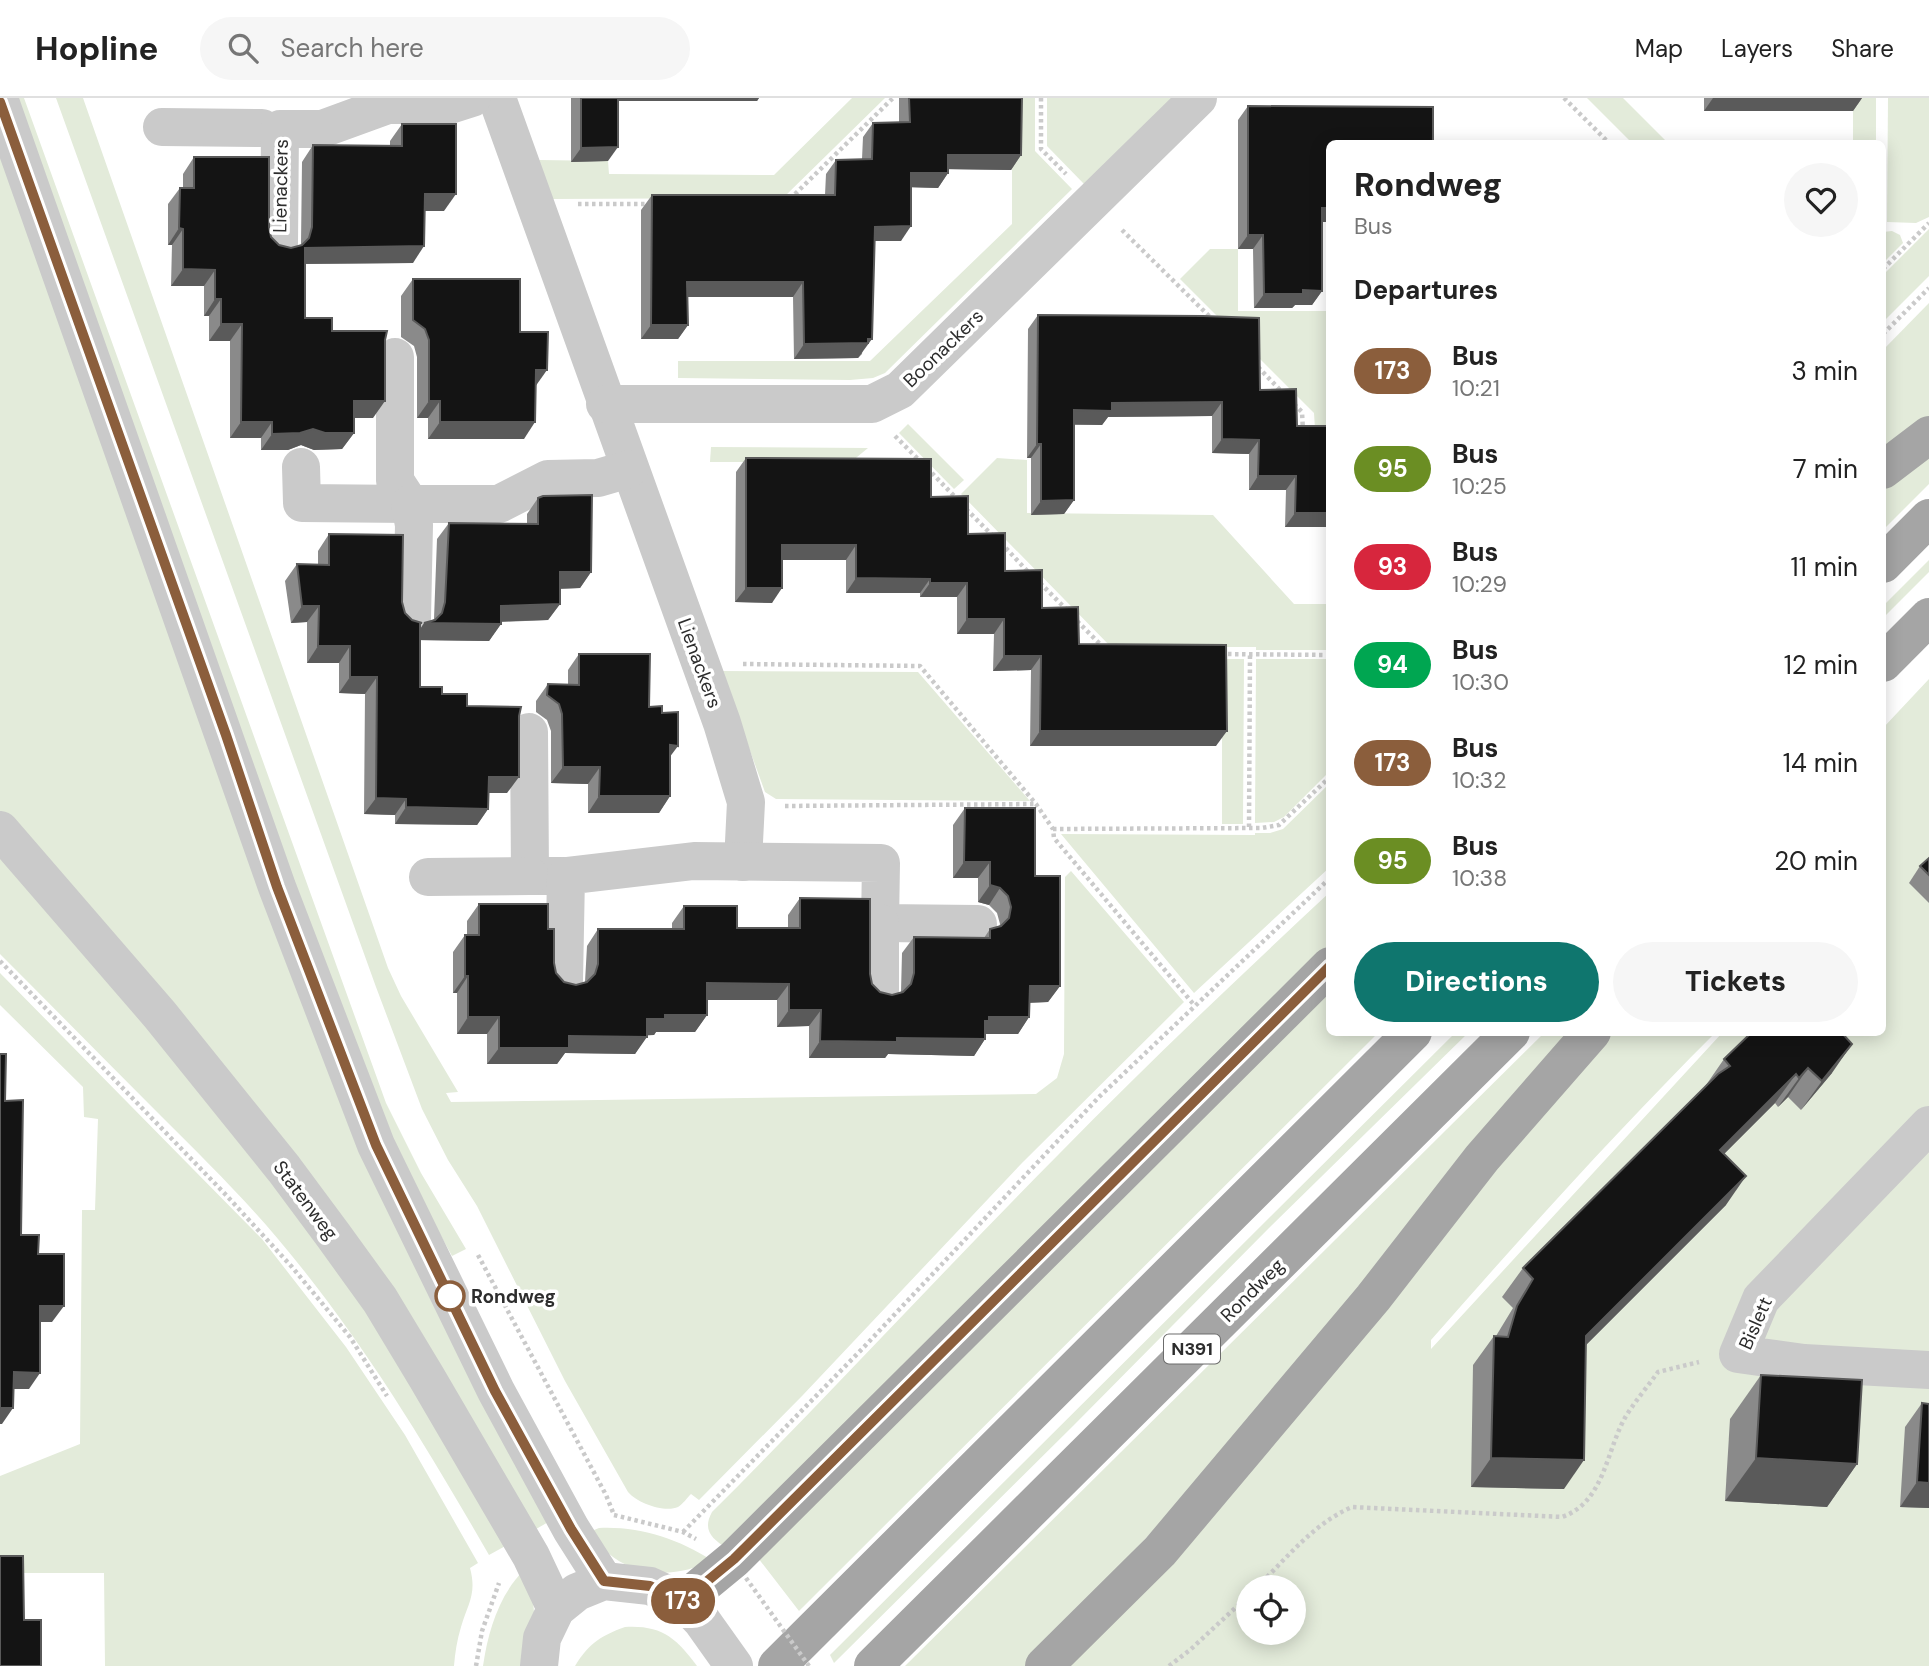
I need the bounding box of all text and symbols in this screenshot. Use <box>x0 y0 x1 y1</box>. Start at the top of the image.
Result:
search box <box>200 17 690 80</box>
text: Hopline <box>35 27 158 70</box>
icon: search <box>224 29 262 67</box>
text: Search here <box>280 31 424 65</box>
text: Map <box>1635 33 1683 64</box>
text: Layers <box>1721 33 1793 64</box>
text: Share <box>1831 33 1894 64</box>
street label: Lienackers <box>267 139 294 233</box>
text: Rondweg <box>1354 163 1502 206</box>
button: heart <box>1784 163 1858 237</box>
text: Bus <box>1354 211 1393 241</box>
text: Departures <box>1354 273 1498 307</box>
street label: Boonackers <box>898 304 989 393</box>
text: Bus <box>1452 339 1498 373</box>
text: 3 min <box>1791 354 1858 388</box>
text: 173 <box>1375 355 1410 386</box>
text: 10:21 <box>1452 373 1500 403</box>
text: Bus <box>1452 437 1498 471</box>
text: 7 min <box>1793 452 1858 486</box>
text: 95 <box>1377 453 1408 484</box>
text: 10:25 <box>1452 471 1507 501</box>
text: Bus <box>1452 535 1498 569</box>
text: 11 min <box>1791 550 1858 584</box>
text: 93 <box>1378 551 1407 582</box>
text: 10:29 <box>1452 569 1507 599</box>
street label: Lienackers <box>672 615 727 711</box>
text: Bus <box>1452 633 1498 667</box>
text: 12 min <box>1784 648 1858 682</box>
text: 94 <box>1377 649 1408 680</box>
text: 10:30 <box>1452 667 1509 697</box>
text: Bus <box>1452 731 1498 765</box>
text: 14 min <box>1783 746 1858 780</box>
text: 173 <box>1375 747 1410 778</box>
text: 10:32 <box>1452 765 1506 795</box>
text: Bus <box>1452 829 1498 863</box>
text: 20 min <box>1774 844 1858 878</box>
text: 95 <box>1377 845 1408 876</box>
text: 10:38 <box>1452 863 1507 893</box>
button: Directions <box>1354 942 1599 1022</box>
button: Tickets <box>1613 942 1858 1022</box>
street label: Statenweg <box>268 1156 344 1245</box>
street label: Rondweg <box>1215 1253 1290 1328</box>
marker: Rondweg <box>435 1281 465 1311</box>
place label: Rondweg <box>471 1284 556 1309</box>
street label: Bislett <box>1733 1293 1778 1353</box>
road number: N391 <box>1164 1334 1220 1364</box>
map controls <box>1236 1575 1306 1645</box>
button: locate <box>1236 1575 1306 1645</box>
line badge: 173 <box>643 1578 723 1624</box>
text: 173 <box>665 1585 701 1616</box>

